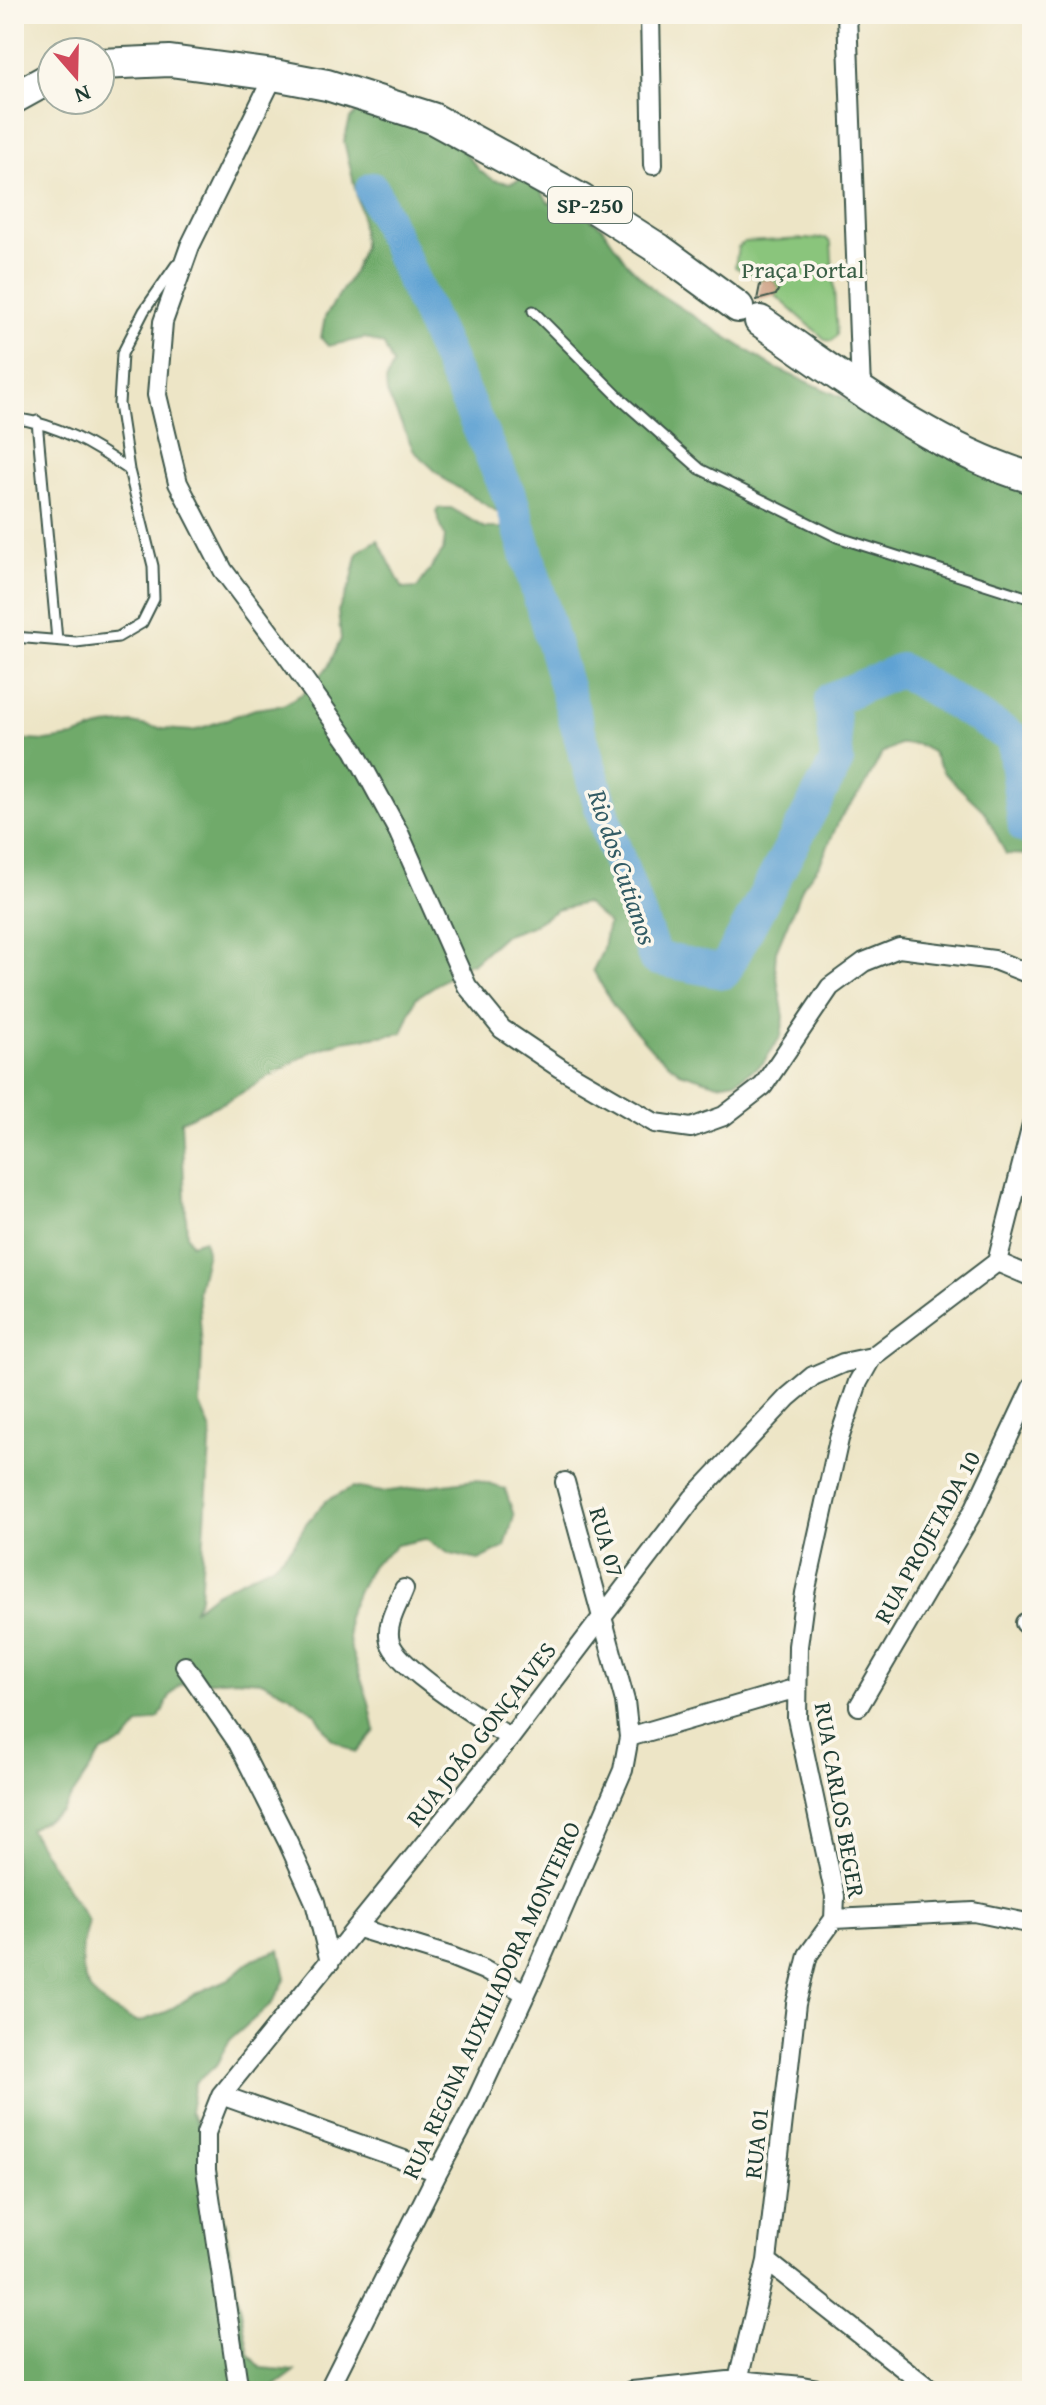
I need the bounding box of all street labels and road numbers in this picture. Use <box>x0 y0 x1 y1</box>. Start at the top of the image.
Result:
road number: SP-250 <box>548 187 632 223</box>
street label: RUA PROJETADA 10 <box>865 1444 989 1630</box>
street label: RUA 07 <box>580 1503 634 1581</box>
street label: RUA JOÃO GONÇALVES <box>398 1634 564 1834</box>
street label: RUA CARLOS BEGER <box>806 1699 874 1901</box>
street label: RUA REGINA AUXILIADORA MONTEIRO <box>393 1816 589 2184</box>
street label: RUA 01 <box>735 2106 777 2180</box>

